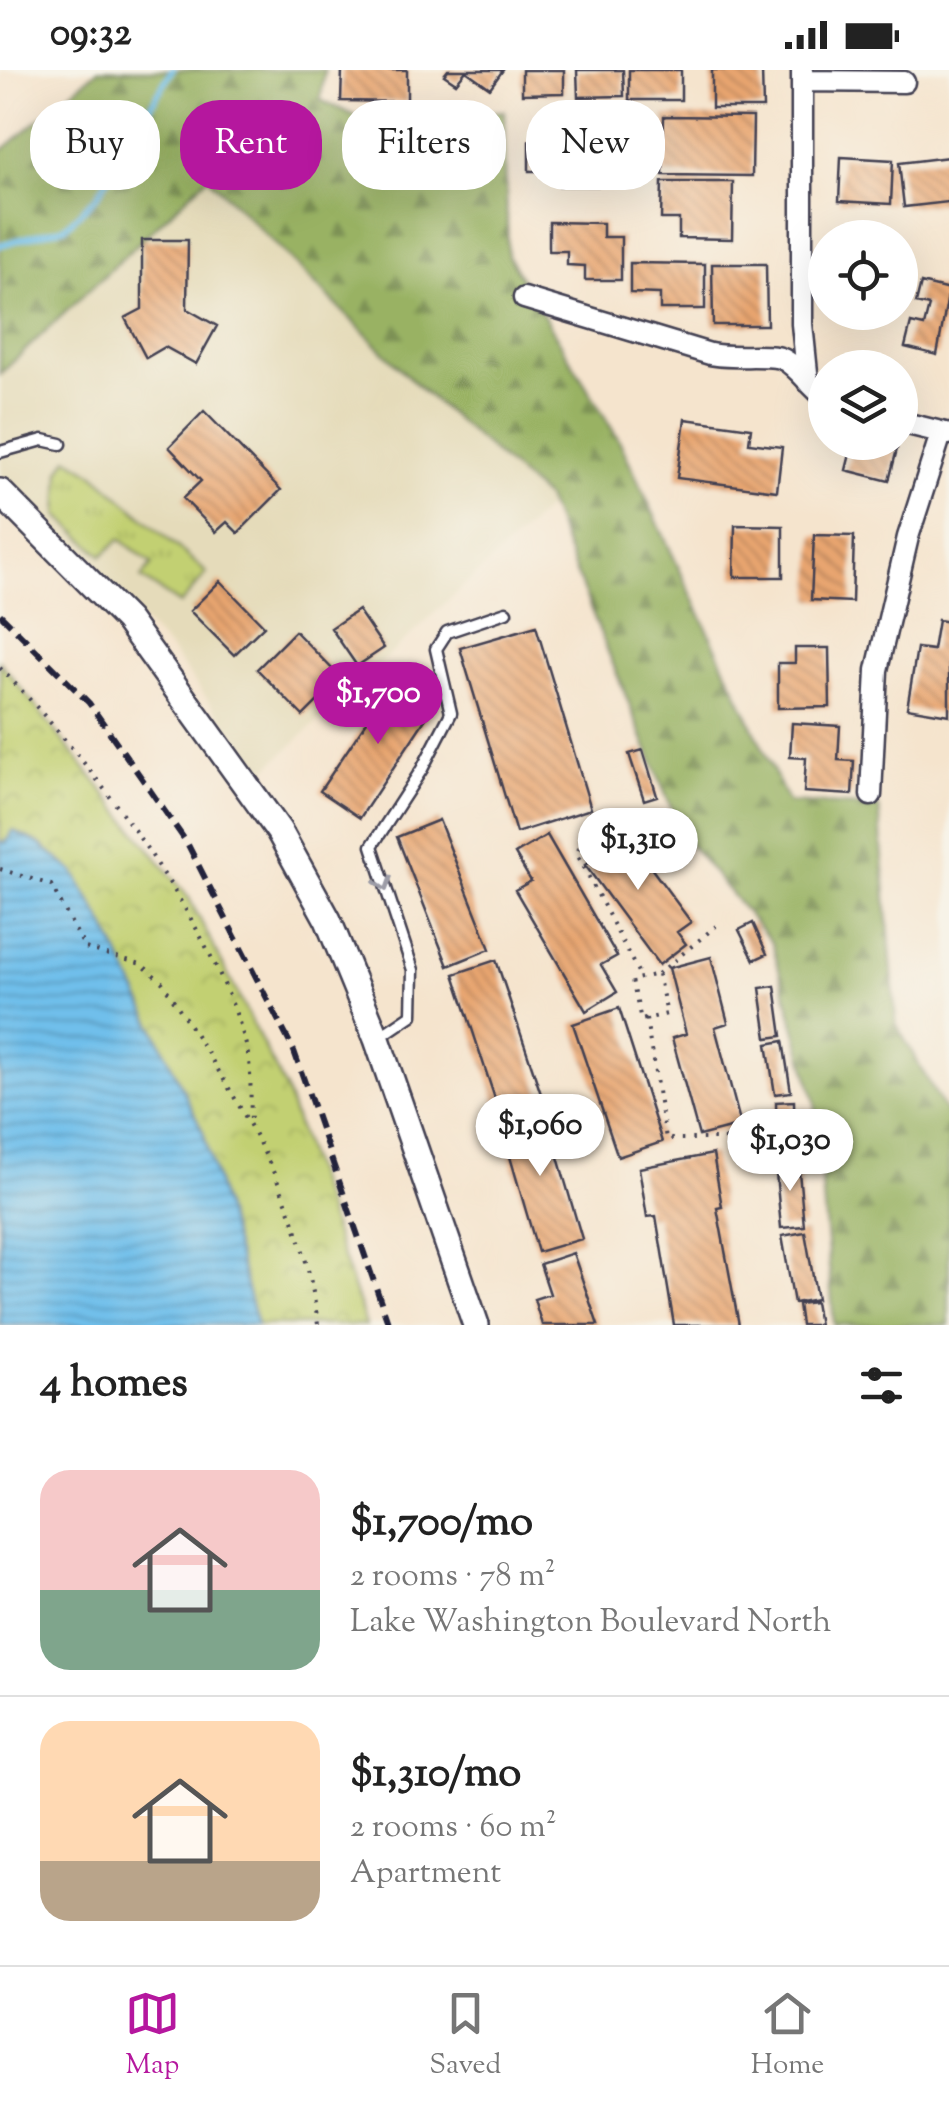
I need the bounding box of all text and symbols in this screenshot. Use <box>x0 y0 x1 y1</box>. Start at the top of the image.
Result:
text: 09:32 <box>50 8 132 62</box>
chip: Buy <box>30 100 160 190</box>
chip: Rent <box>180 100 322 190</box>
chip: Filters <box>342 100 506 190</box>
chip: New <box>526 100 665 190</box>
map controls <box>808 220 918 460</box>
button: locate <box>808 220 918 330</box>
button: layers <box>808 350 918 460</box>
pin: $1,700 <box>297 662 459 747</box>
text: $1,700 <box>335 671 421 717</box>
pin: $1,310 <box>557 808 719 893</box>
text: $1,310 <box>600 817 676 863</box>
one-way arrow <box>373 875 393 892</box>
pin: $1,060 <box>459 1094 621 1179</box>
text: $1,060 <box>498 1103 582 1149</box>
pin: $1,030 <box>709 1109 871 1194</box>
text: $1,030 <box>749 1118 831 1164</box>
text: 4 homes <box>40 1355 188 1415</box>
icon: filters <box>854 1358 909 1413</box>
text: $1,700/mo <box>350 1494 533 1554</box>
icon: home <box>120 1510 240 1630</box>
text: 2 rooms · 78 m² <box>350 1554 556 1600</box>
text: Lake Washington Boulevard North <box>350 1600 831 1646</box>
text: $1,310/mo <box>350 1745 521 1805</box>
icon: home <box>120 1761 240 1881</box>
text: 2 rooms · 60 m² <box>350 1805 556 1851</box>
text: Apartment <box>350 1851 501 1897</box>
tab: Map <box>125 1986 180 2086</box>
tab: Saved <box>429 1986 501 2086</box>
tab: Home <box>751 1986 824 2086</box>

